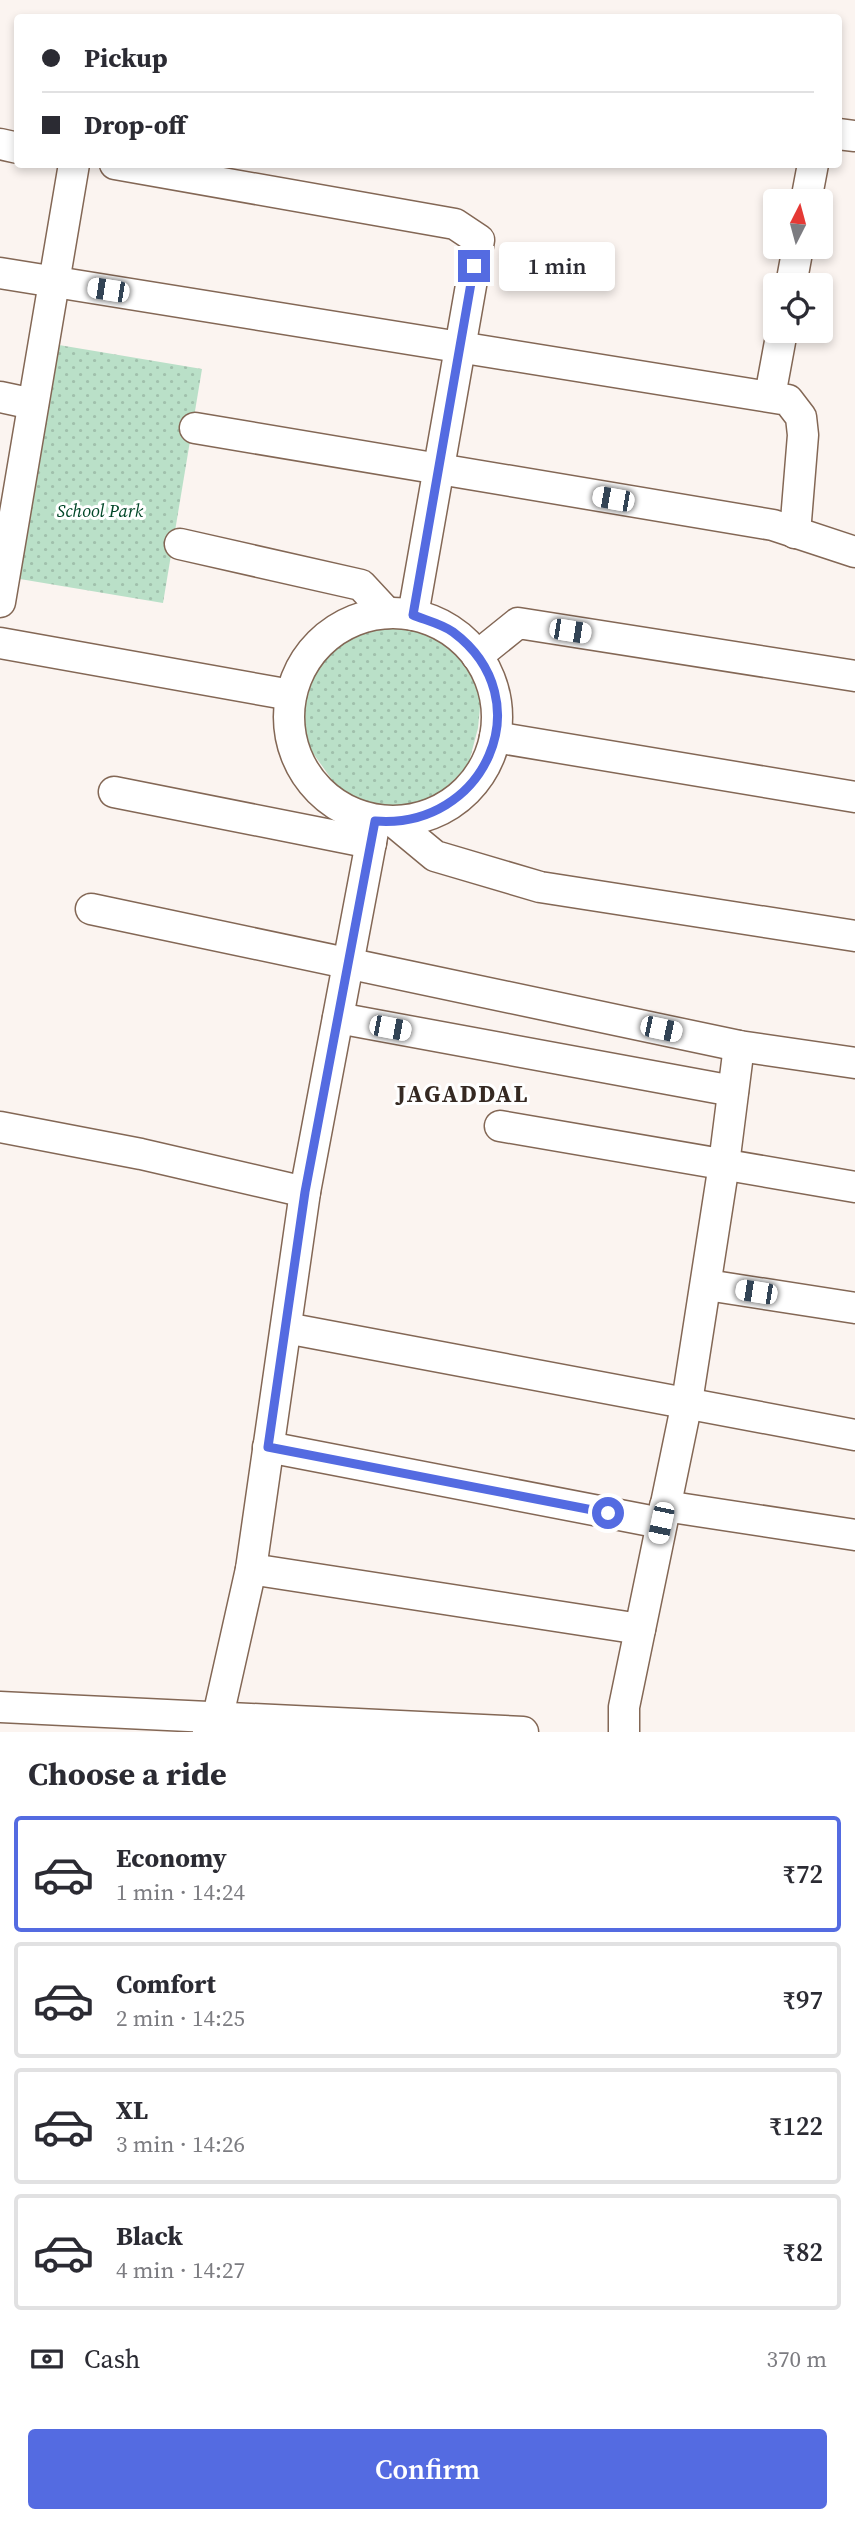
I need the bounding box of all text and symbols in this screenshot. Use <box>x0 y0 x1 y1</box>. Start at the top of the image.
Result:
text: Pickup <box>84 40 168 76</box>
text: Drop-off <box>84 107 186 143</box>
north arrow <box>763 189 833 259</box>
map controls <box>763 189 833 343</box>
callout: 1 min <box>498 242 614 290</box>
route end <box>458 250 490 282</box>
text: 1 min <box>527 250 587 282</box>
button: locate <box>763 273 833 343</box>
car <box>86 276 131 304</box>
car <box>591 485 636 513</box>
park label: School Park <box>57 498 144 523</box>
car <box>548 617 593 645</box>
car <box>368 1014 413 1042</box>
car <box>639 1014 684 1044</box>
district label: JAGADDAL <box>394 1077 530 1110</box>
car <box>734 1278 779 1306</box>
route start <box>592 1497 624 1529</box>
car <box>647 1500 676 1546</box>
text: Choose a ride <box>28 1752 227 1796</box>
text: Economy <box>116 1840 227 1876</box>
icon: car <box>32 1843 95 1906</box>
text: ₹72 <box>782 1856 823 1892</box>
text: 1 min · 14:24 <box>116 1876 245 1908</box>
text: Comfort <box>116 1966 216 2002</box>
icon: car <box>32 1969 95 2032</box>
text: ₹97 <box>782 1982 823 2018</box>
text: 2 min · 14:25 <box>116 2002 245 2034</box>
text: XL <box>116 2092 148 2128</box>
icon: car <box>32 2095 95 2158</box>
text: ₹122 <box>769 2108 823 2144</box>
text: 3 min · 14:26 <box>116 2128 245 2160</box>
text: Black <box>116 2218 183 2254</box>
icon: car <box>32 2221 95 2284</box>
text: ₹82 <box>782 2234 823 2270</box>
text: 4 min · 14:27 <box>116 2254 245 2286</box>
icon: cash <box>28 2340 66 2378</box>
text: Cash <box>84 2341 140 2377</box>
text: 370 m <box>766 2343 827 2375</box>
button: Confirm <box>28 2429 827 2509</box>

